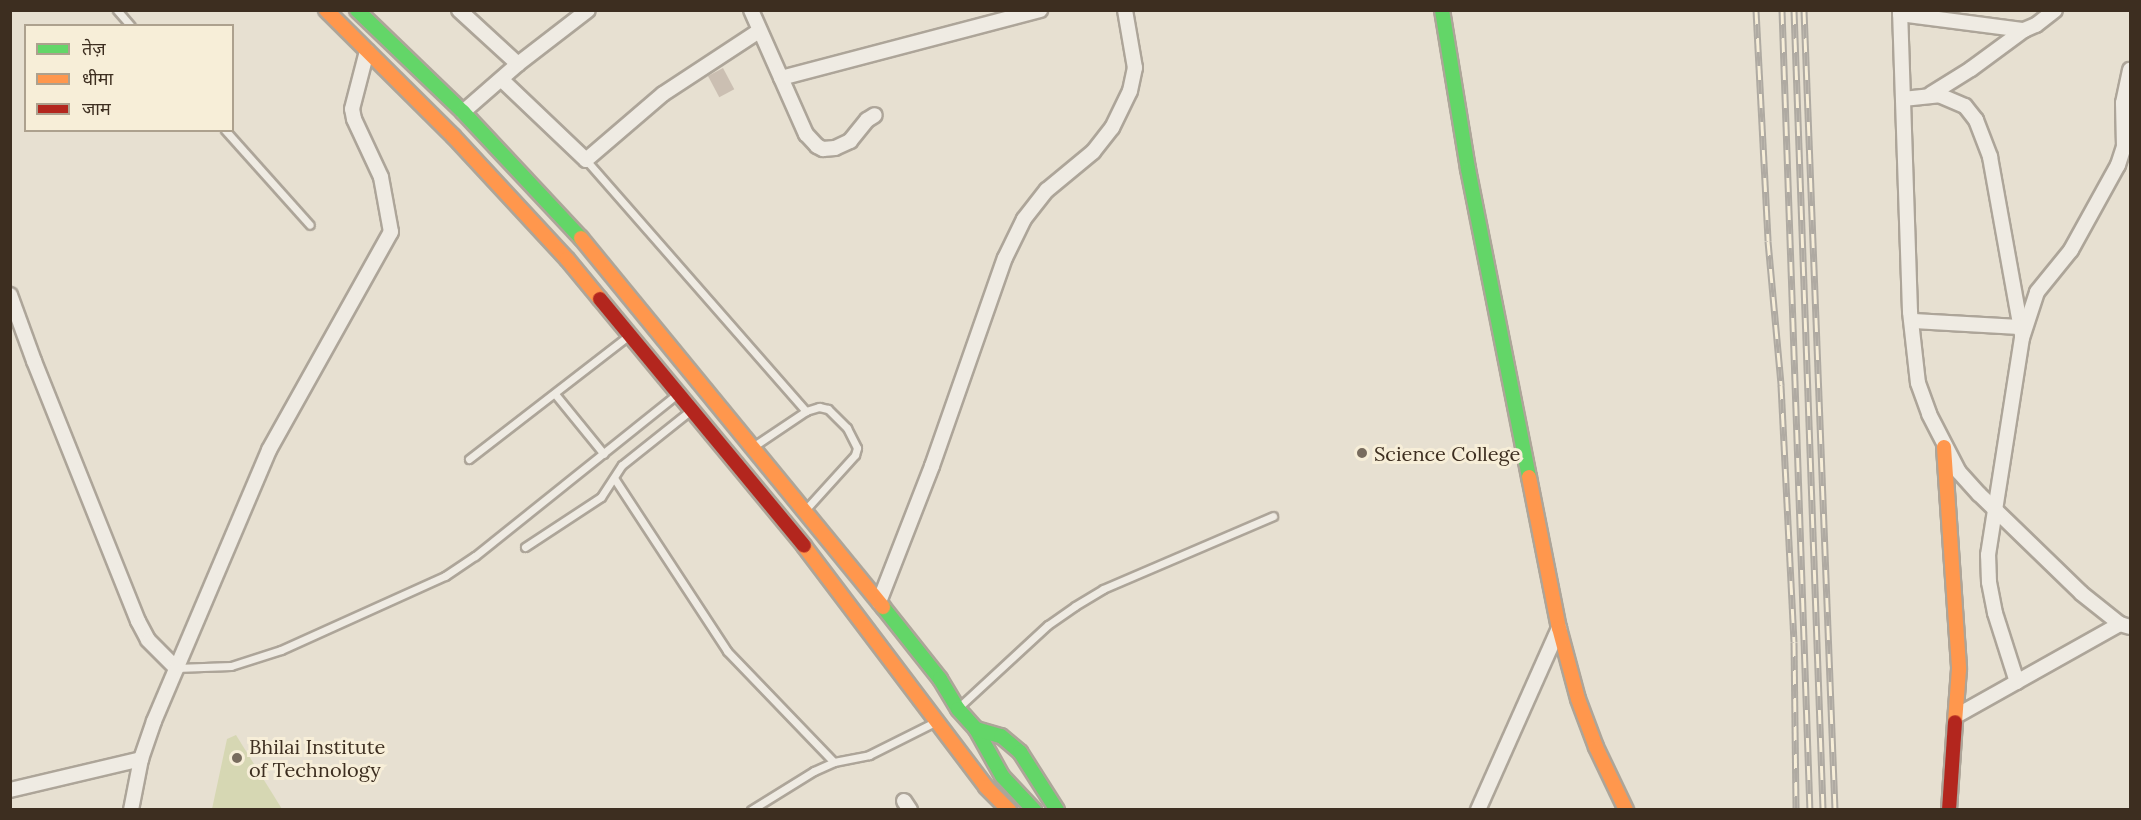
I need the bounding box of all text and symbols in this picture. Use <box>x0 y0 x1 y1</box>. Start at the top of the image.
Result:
legend <box>24 24 234 132</box>
text: तेज़ <box>82 37 106 60</box>
text: धीमा <box>82 67 113 90</box>
text: जाम <box>82 97 111 120</box>
place label: Science College <box>1374 441 1520 465</box>
marker: Science College <box>1355 446 1369 460</box>
place label: Bhilai Institute of Technology <box>249 734 385 781</box>
marker: Bhilai Institute of Technology <box>230 751 244 765</box>

